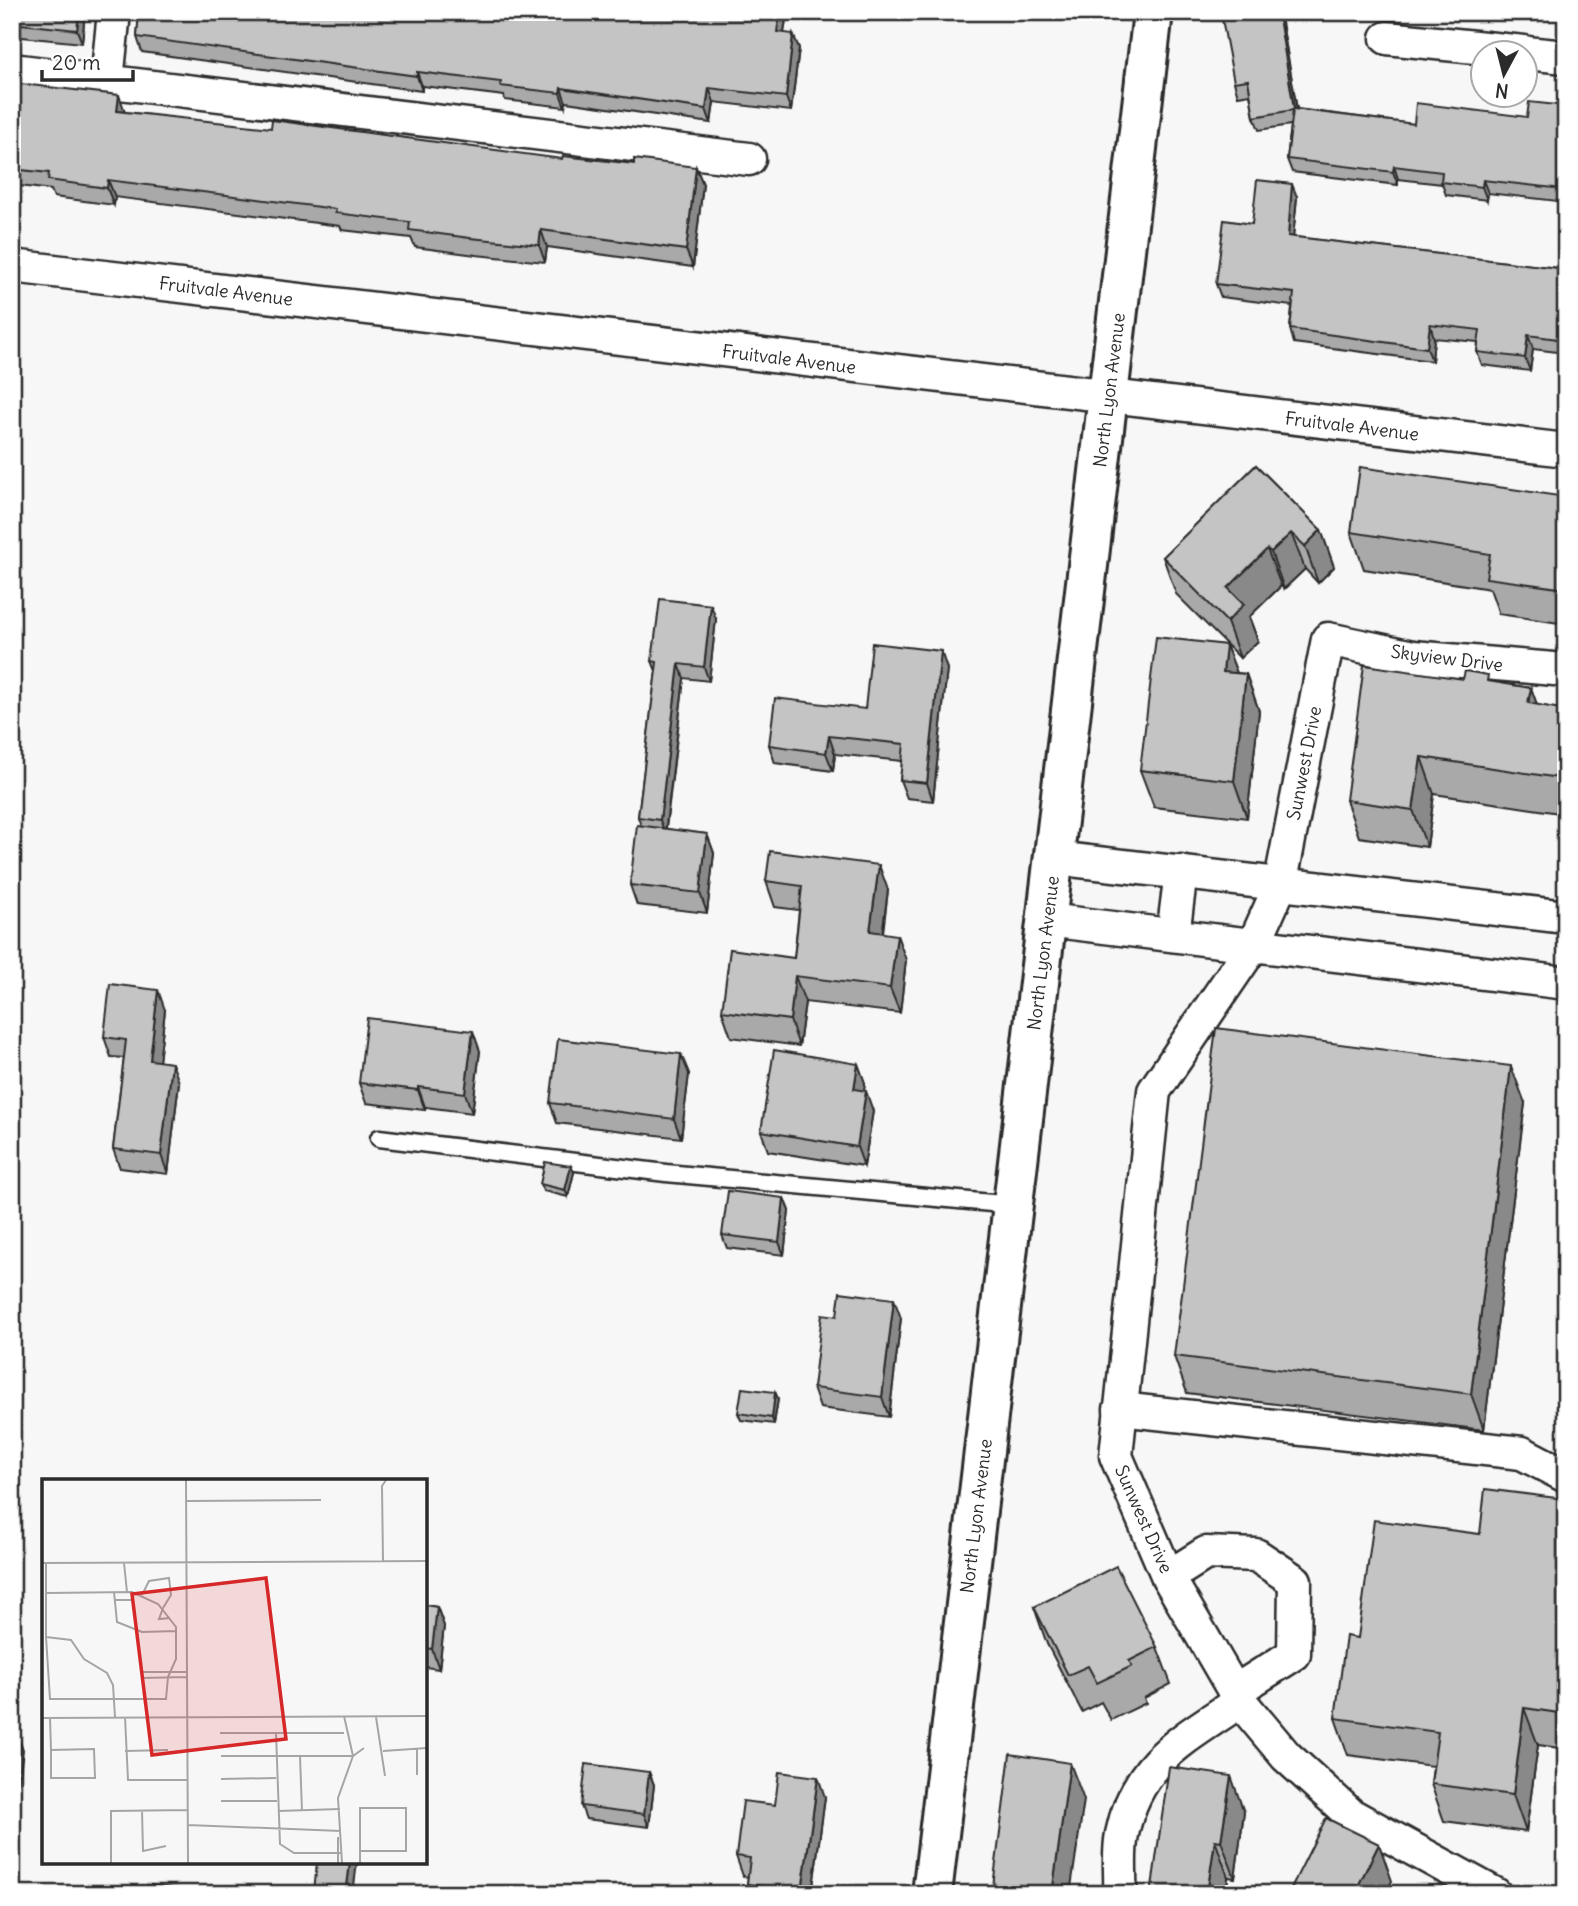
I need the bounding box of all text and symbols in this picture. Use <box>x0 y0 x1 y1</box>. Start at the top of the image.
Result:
scale bar <box>42 38 133 82</box>
north arrow <box>1470 38 1540 108</box>
text: 20 m <box>52 49 101 76</box>
text: N <box>1494 78 1510 104</box>
street label: Fruitvale Avenue <box>158 271 294 311</box>
street label: North Lyon Avenue <box>1088 311 1130 469</box>
street label: Fruitvale Avenue <box>721 339 857 379</box>
street label: Fruitvale Avenue <box>1284 406 1420 446</box>
street label: Skyview Drive <box>1390 640 1504 676</box>
street label: Sunwest Drive <box>1282 704 1326 822</box>
street label: North Lyon Avenue <box>1022 874 1064 1032</box>
street label: North Lyon Avenue <box>955 1437 997 1595</box>
street label: Sunwest Drive <box>1110 1461 1178 1577</box>
inset map <box>42 1479 427 1864</box>

